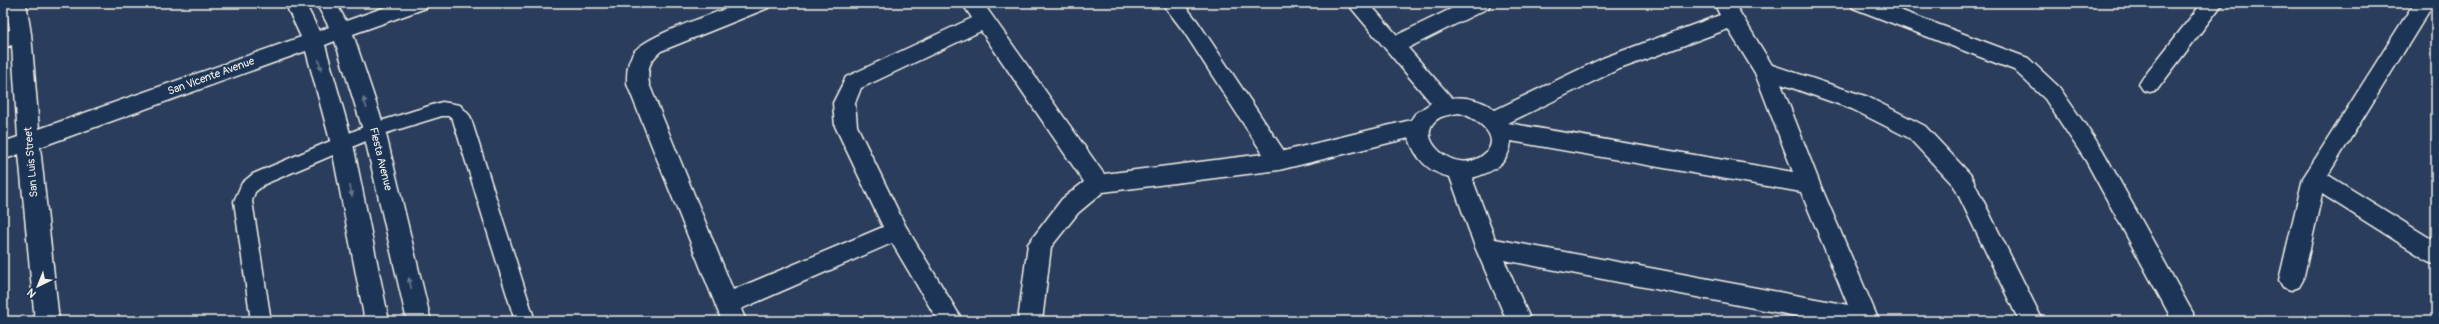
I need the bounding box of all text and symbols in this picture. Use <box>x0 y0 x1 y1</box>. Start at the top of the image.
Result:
street label: San Vicente Avenue <box>166 54 257 98</box>
one-way arrow <box>317 59 323 71</box>
one-way arrow <box>362 96 368 108</box>
street label: San Luis Street <box>21 126 41 198</box>
street label: Fiesta Avenue <box>367 126 395 193</box>
one-way arrow <box>348 185 354 197</box>
north arrow <box>18 266 58 306</box>
one-way arrow <box>407 277 413 289</box>
text: N <box>24 285 39 300</box>

